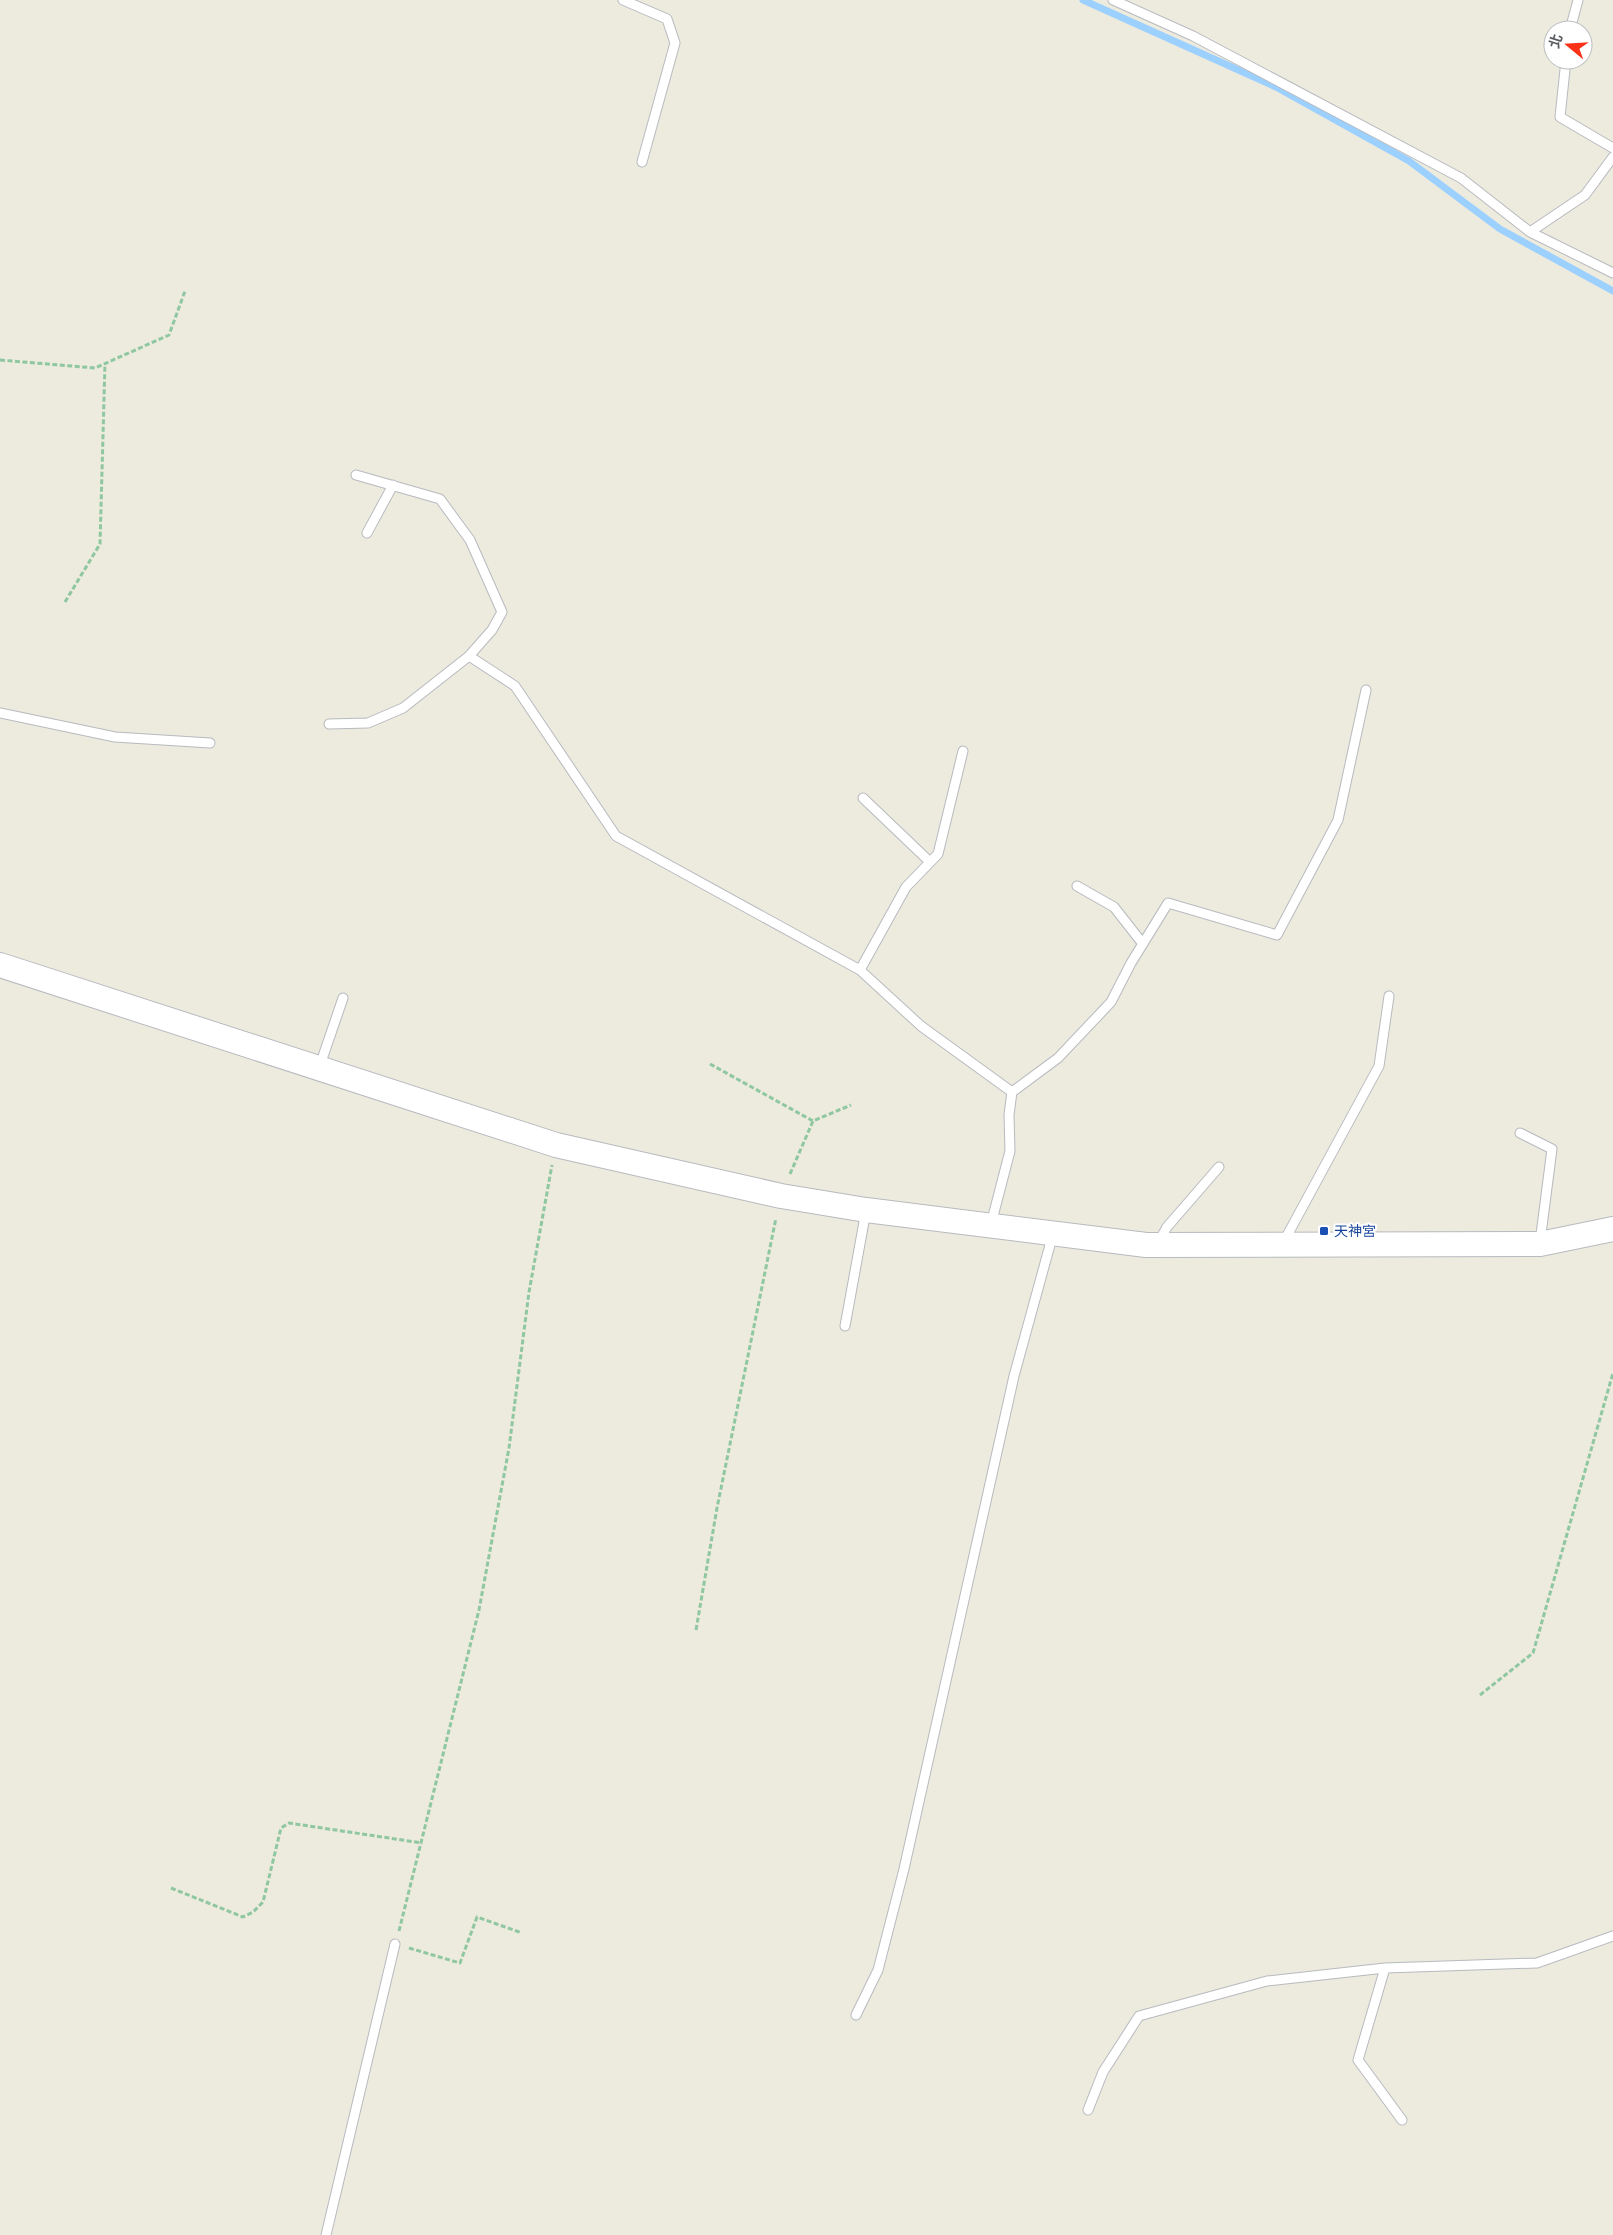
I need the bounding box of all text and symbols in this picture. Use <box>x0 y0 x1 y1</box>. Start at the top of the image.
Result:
north arrow <box>1543 20 1593 70</box>
text: 北 <box>1545 32 1566 50</box>
place label: 天神宮 <box>1334 1222 1376 1240</box>
marker: 天神宮 <box>1318 1225 1330 1237</box>

